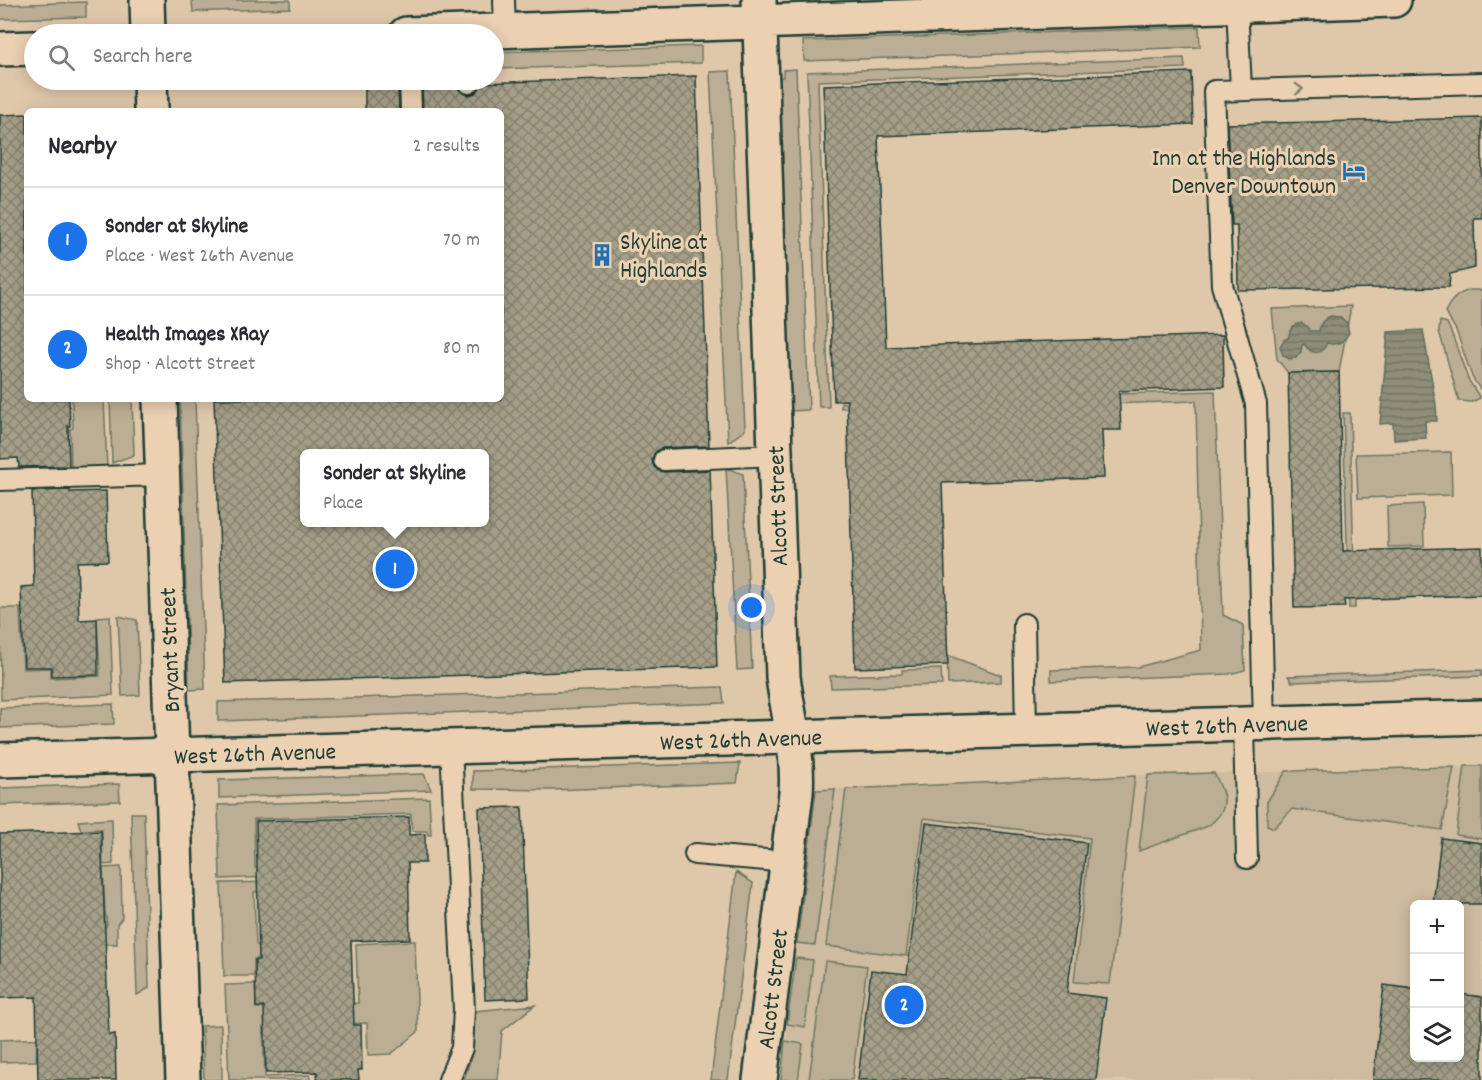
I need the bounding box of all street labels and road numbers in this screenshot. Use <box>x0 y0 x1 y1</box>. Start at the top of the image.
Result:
street label: Alcott Street <box>761 445 799 567</box>
street label: Bryant Street <box>153 587 191 713</box>
street label: West 26th Avenue <box>1146 708 1309 748</box>
street label: West 26th Avenue <box>660 722 823 762</box>
street label: West 26th Avenue <box>174 736 337 776</box>
street label: Alcott Street <box>751 927 799 1051</box>

